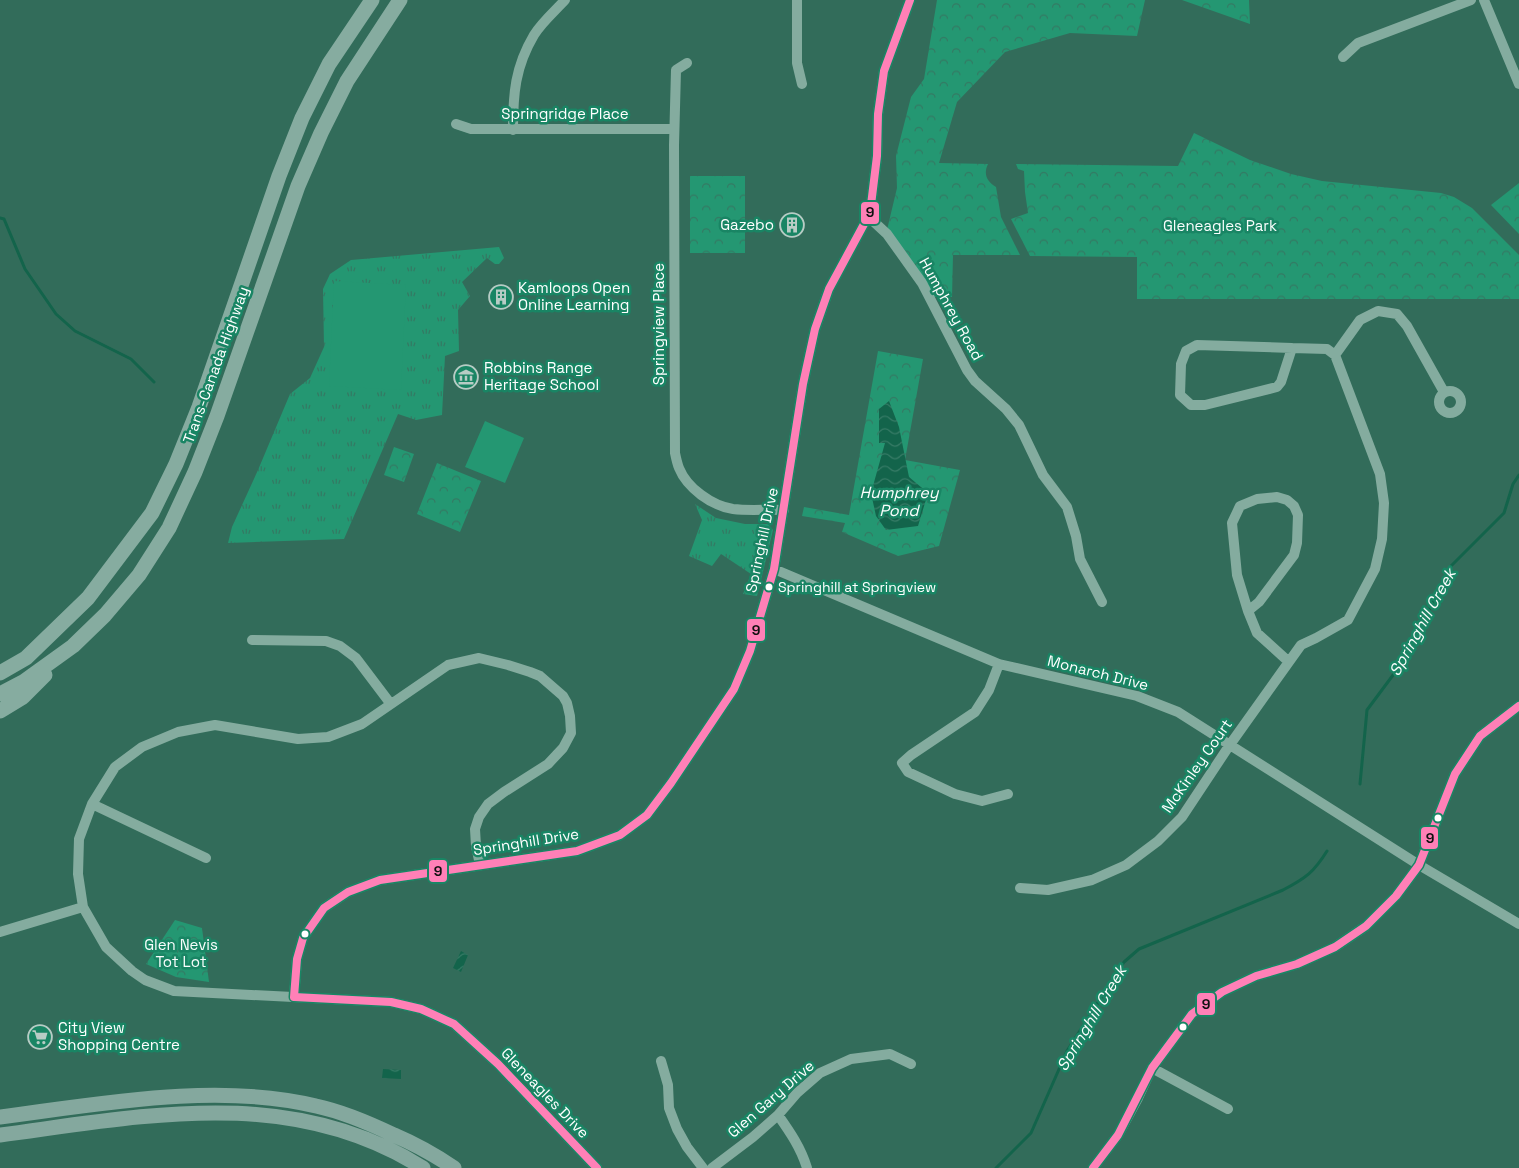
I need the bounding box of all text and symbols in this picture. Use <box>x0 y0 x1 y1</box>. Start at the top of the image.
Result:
street label: Springridge Place <box>501 104 629 123</box>
line badge: 9 <box>860 201 880 225</box>
text: 9 <box>866 203 874 221</box>
building icon: Gazebo <box>779 212 805 238</box>
place label: Gazebo <box>720 215 774 234</box>
park label: Gleneagles Park <box>1163 216 1277 235</box>
street label: Humphrey Road <box>915 254 988 364</box>
street label: Springview Place <box>649 263 668 385</box>
place label: Kamloops Open Online Learning <box>518 278 630 314</box>
street label: Trans-Canada Highway <box>178 284 253 446</box>
building icon: Kamloops Open Online Learning <box>488 284 514 310</box>
place label: Robbins Range Heritage School <box>484 358 599 394</box>
museum icon: Robbins Range Heritage School <box>453 364 479 390</box>
water label: Humphrey Pond <box>859 482 940 521</box>
street label: Springhill Drive <box>741 485 782 594</box>
water label: Springhill Creek <box>1384 563 1462 680</box>
place label: Springhill at Springview <box>778 578 936 596</box>
marker: Springhill at Springview <box>764 582 774 592</box>
line badge: 9 <box>746 618 766 642</box>
text: 9 <box>752 621 760 639</box>
street label: Monarch Drive <box>1046 651 1151 694</box>
street label: McKinley Court <box>1157 715 1236 816</box>
unlabelled marker <box>1433 813 1443 823</box>
street label: Springhill Drive <box>472 824 580 859</box>
line badge: 9 <box>1420 826 1439 850</box>
text: 9 <box>1426 829 1434 847</box>
line badge: 9 <box>428 859 448 883</box>
text: 9 <box>434 862 442 880</box>
unlabelled marker <box>300 929 310 939</box>
park label: Glen Nevis Tot Lot <box>144 935 218 971</box>
water label: Springhill Creek <box>1052 960 1132 1075</box>
line badge: 9 <box>1196 992 1216 1016</box>
text: 9 <box>1202 995 1210 1013</box>
place label: City View Shopping Centre <box>58 1018 180 1054</box>
unlabelled marker <box>1178 1022 1188 1032</box>
supermarket icon: City View Shopping Centre <box>27 1024 53 1050</box>
street label: Gleneagles Drive <box>497 1043 594 1142</box>
street label: Glen Gary Drive <box>723 1056 818 1141</box>

